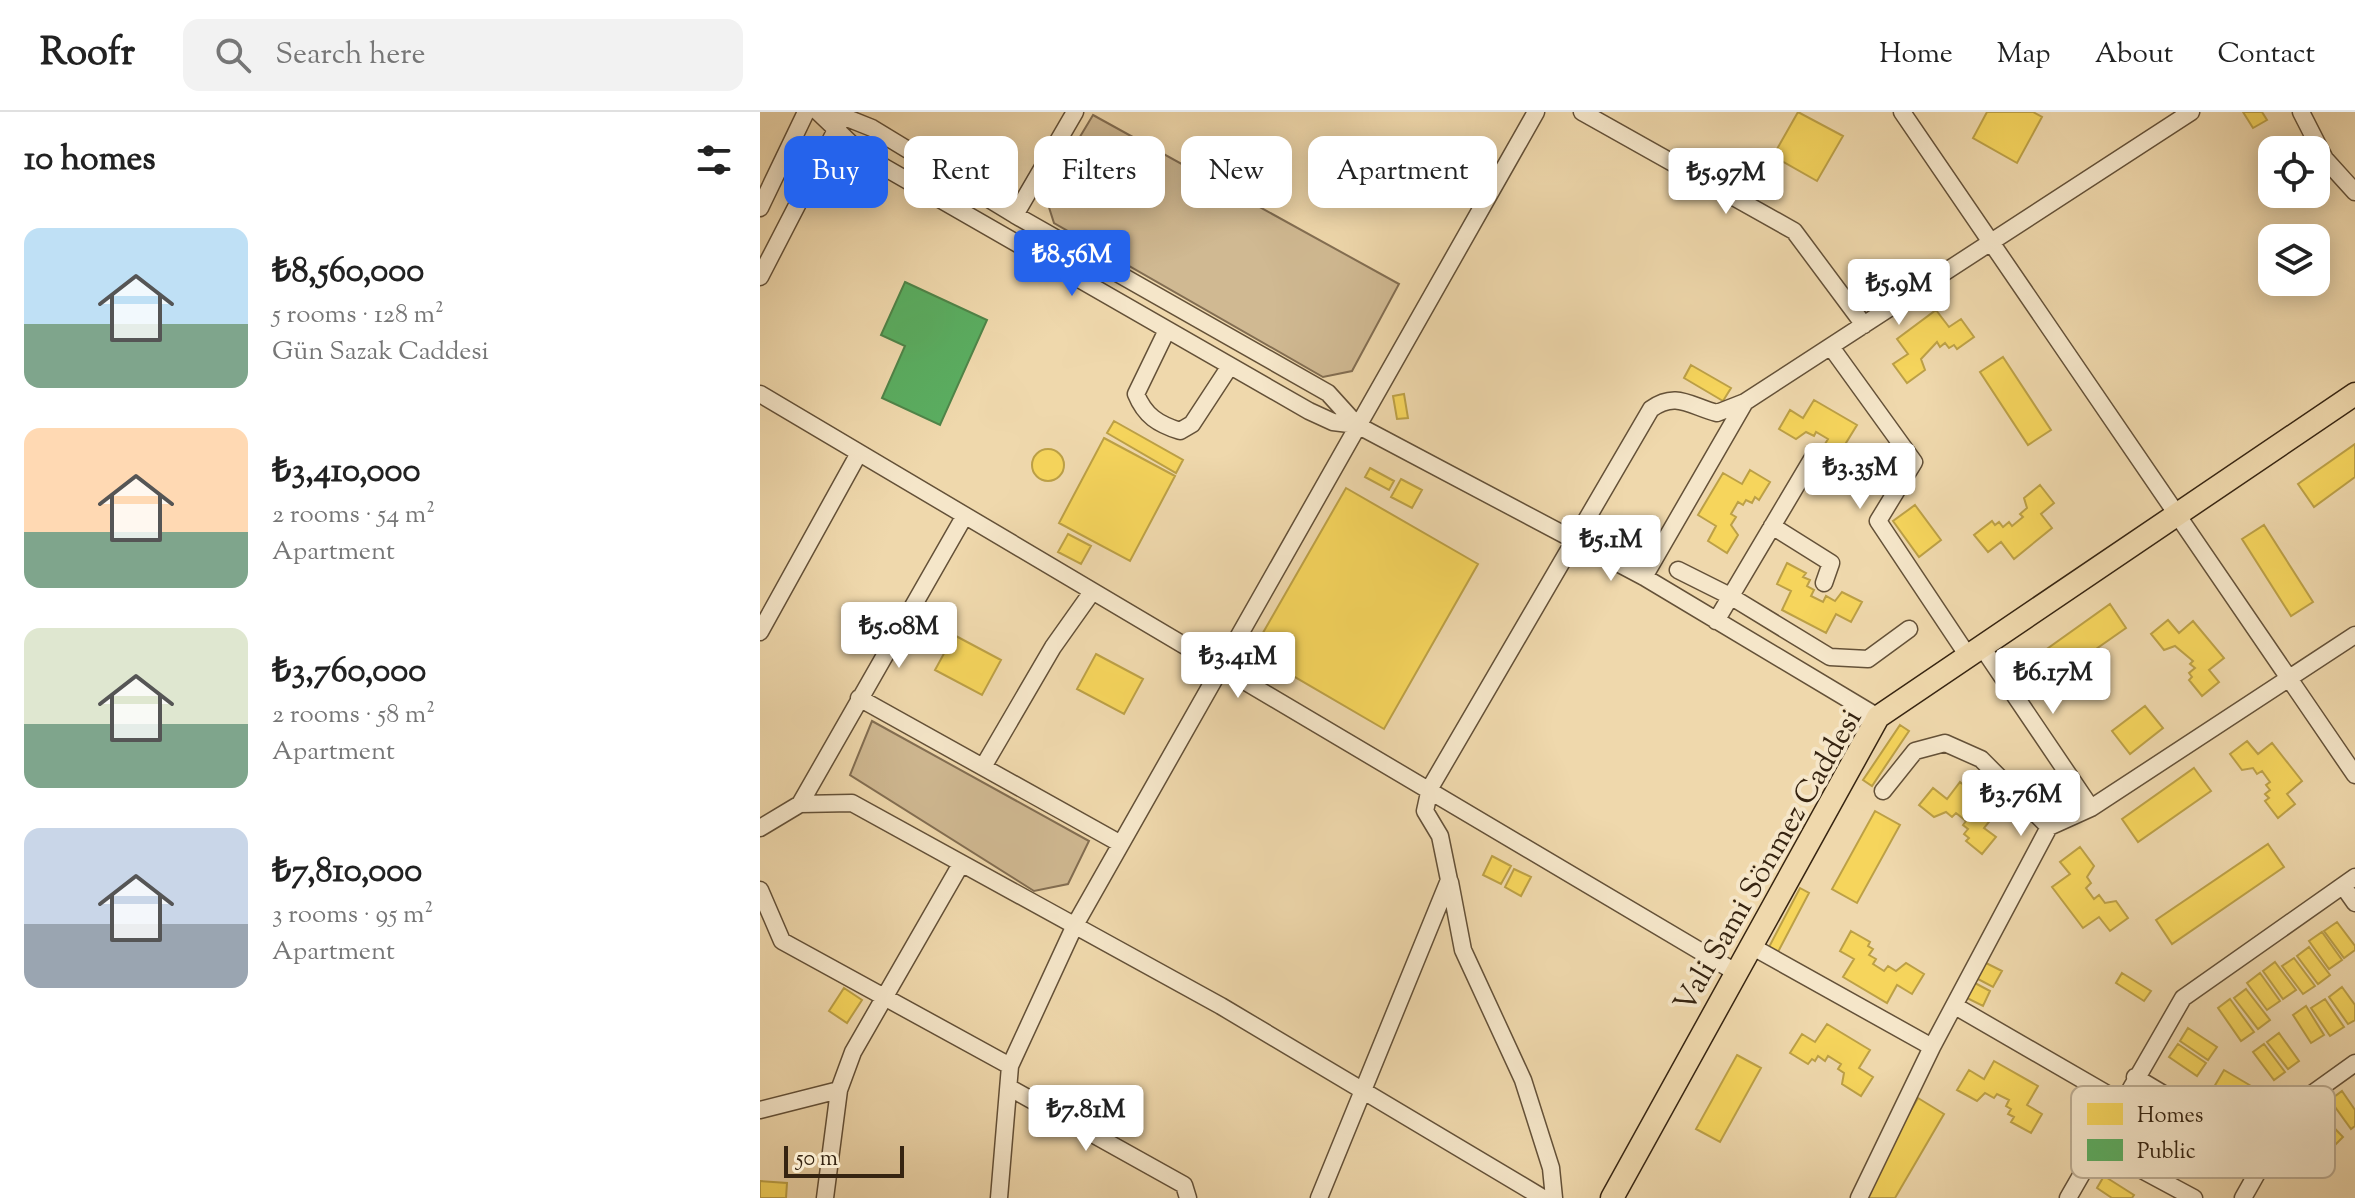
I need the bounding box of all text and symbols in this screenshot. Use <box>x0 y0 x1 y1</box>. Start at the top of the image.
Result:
search box <box>183 19 743 91</box>
text: Roofr <box>40 28 135 82</box>
icon: search <box>211 33 255 77</box>
text: Search here <box>275 34 426 77</box>
text: Home <box>1879 35 1953 75</box>
text: Map <box>1997 35 2051 75</box>
text: About <box>2095 35 2173 75</box>
text: Contact <box>2217 35 2315 75</box>
text: 10 homes <box>24 136 156 185</box>
chip: Buy <box>784 136 888 208</box>
chip: Rent <box>904 136 1018 208</box>
chip: Filters <box>1034 136 1165 208</box>
chip: New <box>1181 136 1292 208</box>
chip: Apartment <box>1308 136 1497 208</box>
map controls <box>2258 136 2330 296</box>
button: locate <box>2258 136 2330 208</box>
icon: filters <box>692 138 736 182</box>
pin: ₺5.97M <box>1661 148 1791 216</box>
text: ₺5.97M <box>1687 155 1765 192</box>
button: layers <box>2258 224 2330 296</box>
pin: ₺8.56M <box>1007 230 1137 298</box>
text: ₺8.56M <box>1032 237 1112 274</box>
text: ₺8,560,000 <box>272 248 424 297</box>
pin: ₺5.9M <box>1843 259 1955 327</box>
icon: home <box>88 260 184 356</box>
text: ₺5.9M <box>1866 266 1932 303</box>
text: 5 rooms · 128 m² <box>272 297 444 334</box>
text: Gün Sazak Caddesi <box>272 334 489 371</box>
pin: ₺3.35M <box>1795 443 1925 511</box>
text: ₺3,410,000 <box>272 448 421 497</box>
text: ₺3.35M <box>1822 450 1898 487</box>
icon: home <box>88 460 184 556</box>
text: 2 rooms · 54 m² <box>272 497 435 534</box>
pin: ₺5.1M <box>1555 515 1667 583</box>
text: ₺5.1M <box>1579 522 1643 559</box>
text: Apartment <box>272 534 395 571</box>
pin: ₺5.08M <box>834 602 964 670</box>
text: ₺5.08M <box>859 609 939 646</box>
pin: ₺3.41M <box>1173 632 1303 700</box>
text: ₺3.41M <box>1199 639 1277 676</box>
text: ₺3,760,000 <box>272 648 426 697</box>
pin: ₺6.17M <box>1988 648 2118 716</box>
text: ₺6.17M <box>2013 655 2093 692</box>
icon: home <box>88 660 184 756</box>
text: 2 rooms · 58 m² <box>272 697 435 734</box>
street label: Vali Sami Sönmez Caddesi <box>1665 702 1874 1021</box>
text: Apartment <box>272 734 395 771</box>
pin: ₺3.76M <box>1956 770 2086 838</box>
text: ₺3.76M <box>1980 777 2062 814</box>
text: ₺7,810,000 <box>272 848 422 897</box>
icon: home <box>88 860 184 956</box>
text: 3 rooms · 95 m² <box>272 897 433 934</box>
text: Apartment <box>272 934 395 971</box>
pin: ₺7.81M <box>1021 1085 1151 1153</box>
legend <box>2071 1086 2335 1178</box>
text: ₺7.81M <box>1047 1092 1126 1129</box>
text: Homes <box>2137 1101 2203 1133</box>
text: Public <box>2137 1137 2196 1169</box>
scale bar <box>784 1142 904 1178</box>
text: 50 m <box>796 1144 838 1176</box>

